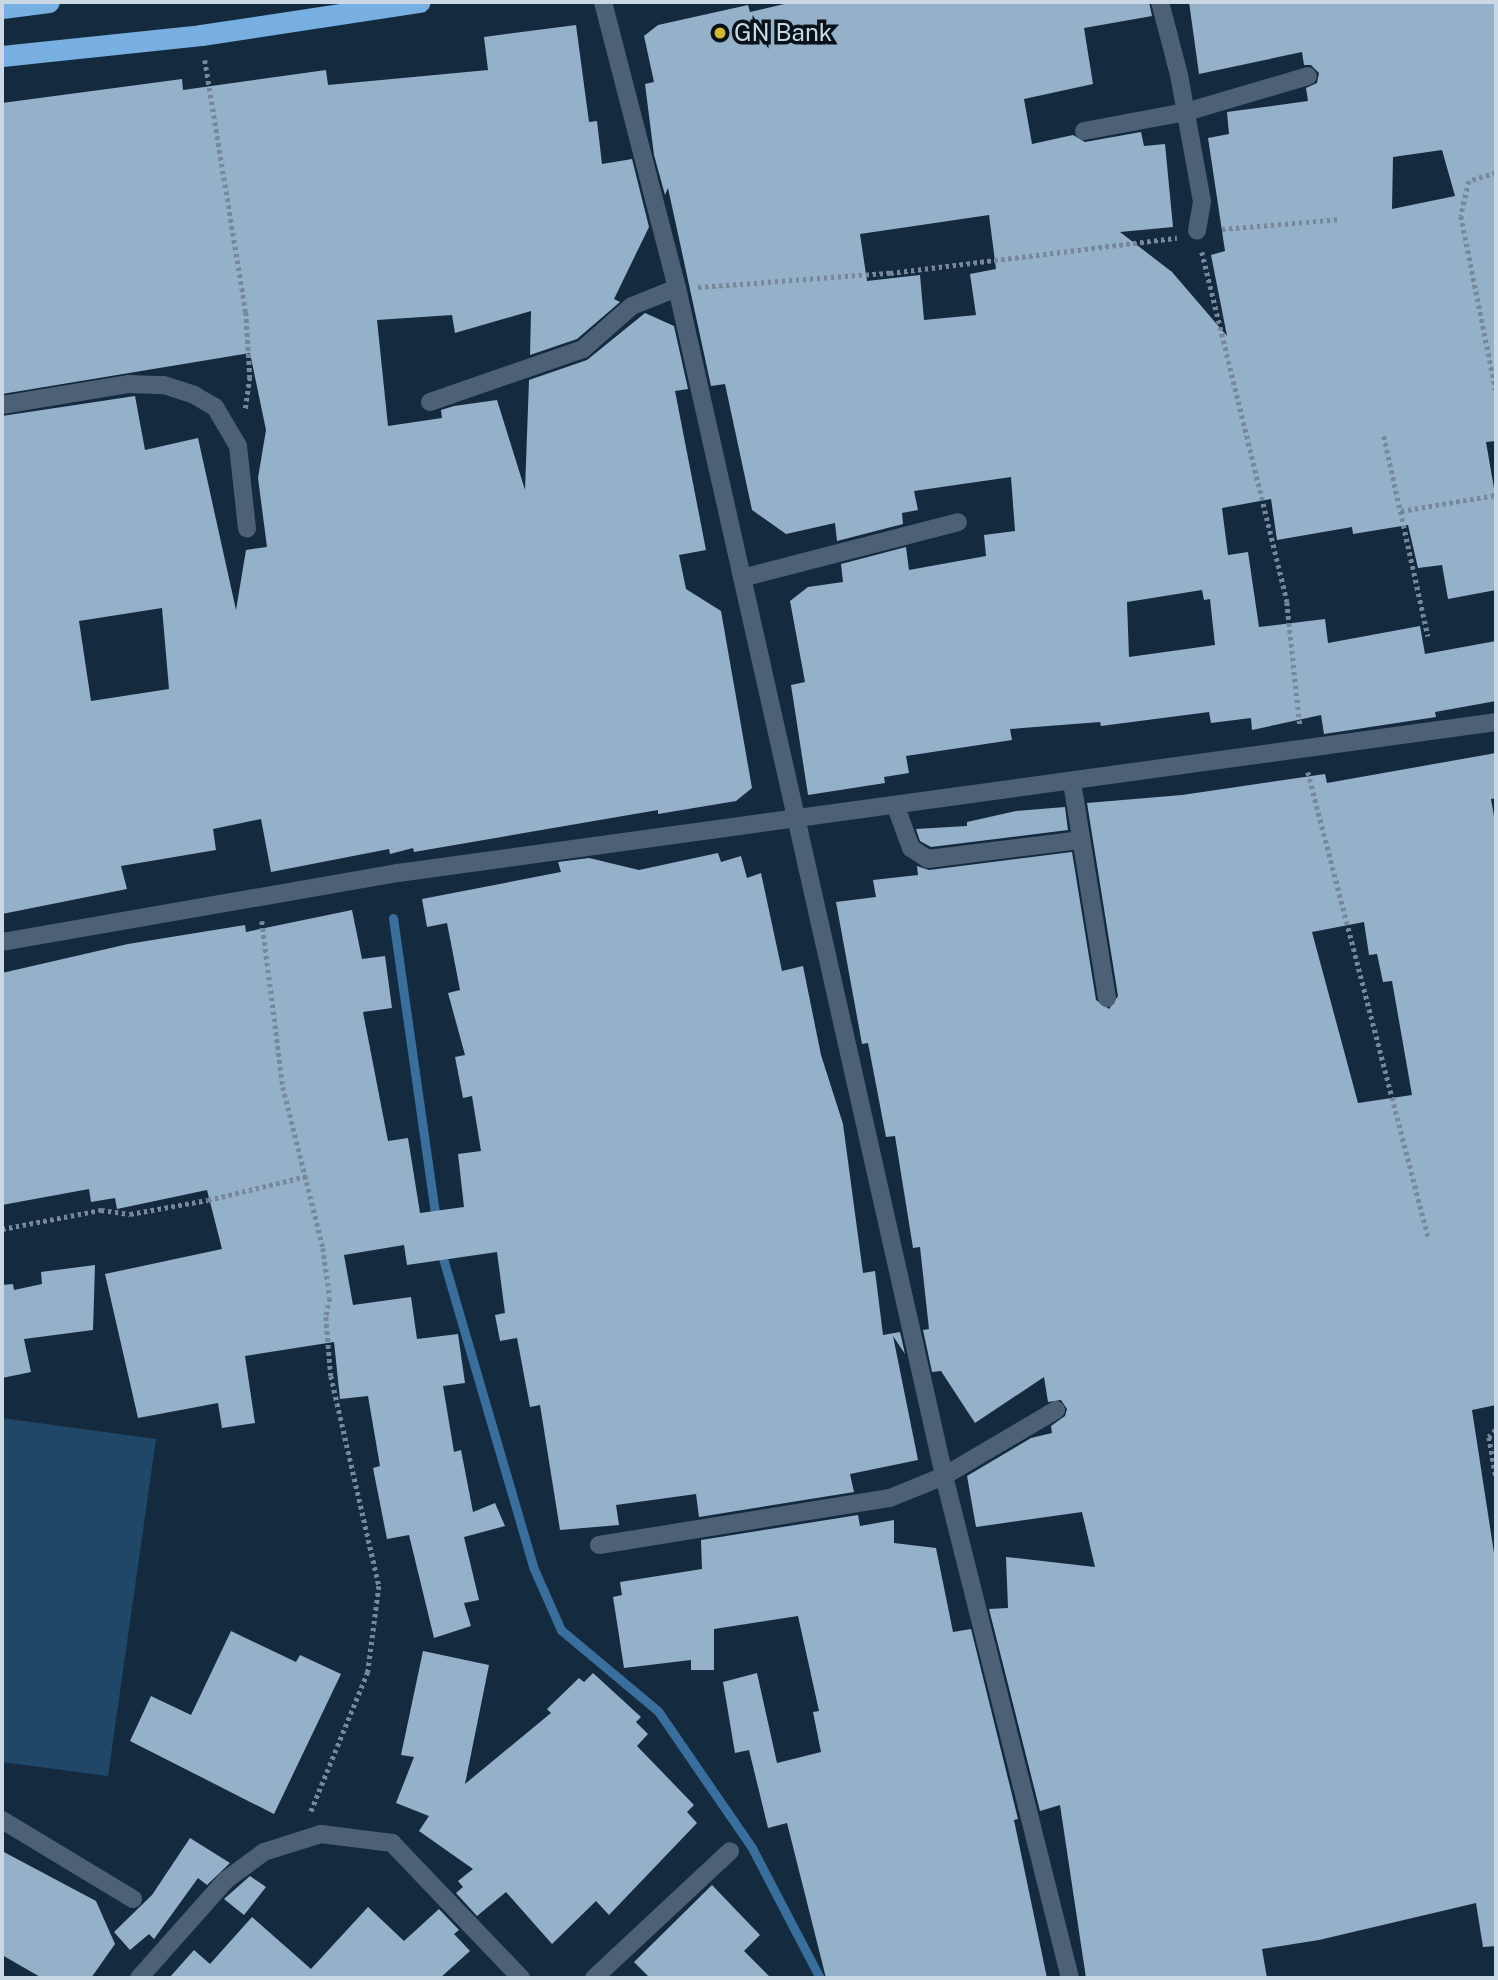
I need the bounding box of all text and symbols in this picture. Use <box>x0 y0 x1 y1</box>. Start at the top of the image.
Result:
place label: GN Bank <box>734 19 832 47</box>
marker: GN Bank <box>712 25 728 41</box>

